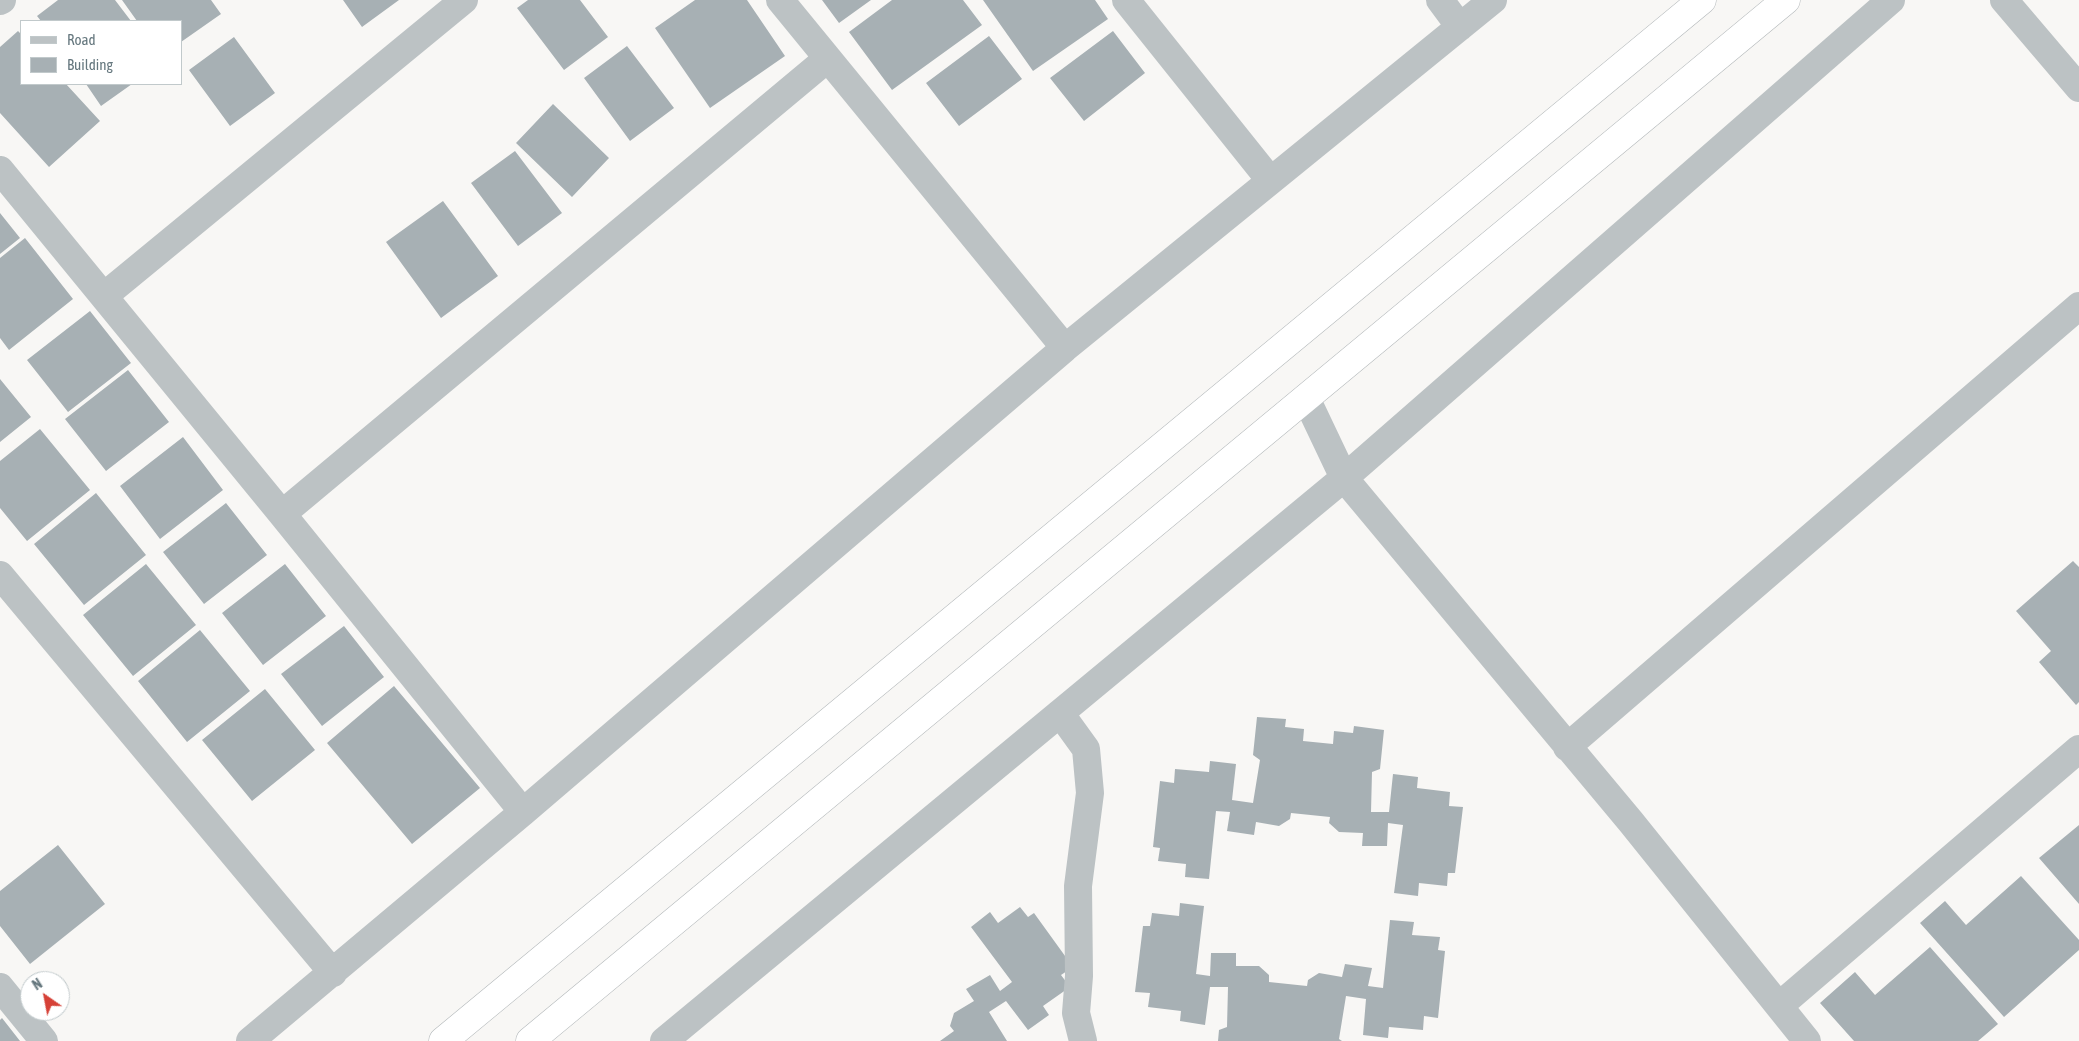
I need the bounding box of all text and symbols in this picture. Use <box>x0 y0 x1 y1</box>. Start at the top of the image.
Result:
legend <box>20 20 182 85</box>
text: Road <box>67 31 96 48</box>
text: Building <box>67 56 113 73</box>
north arrow <box>20 971 70 1021</box>
text: N <box>30 975 45 993</box>

